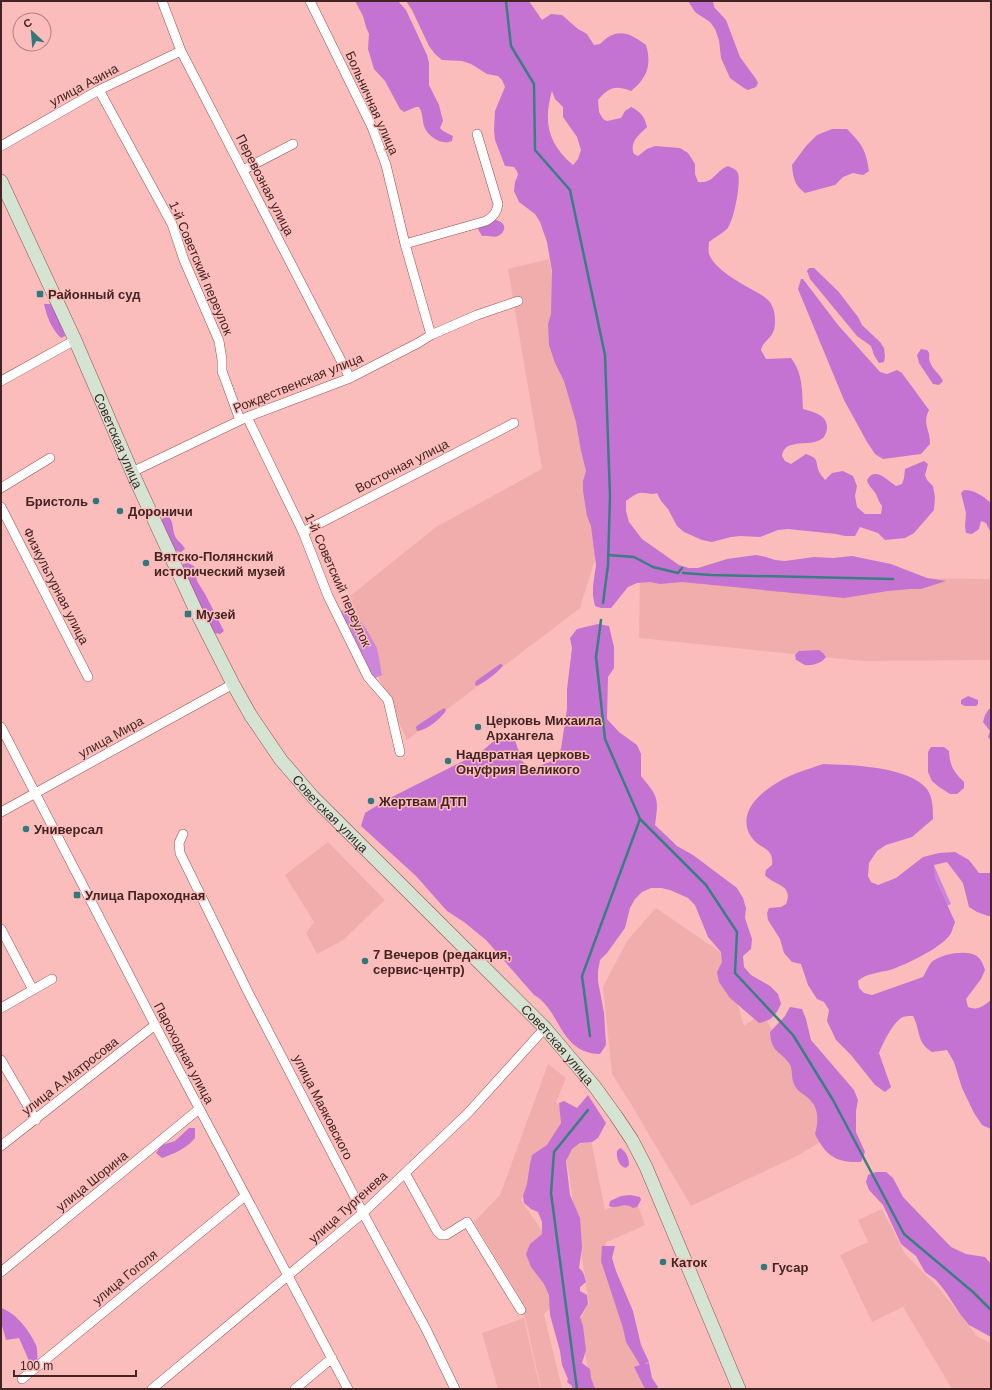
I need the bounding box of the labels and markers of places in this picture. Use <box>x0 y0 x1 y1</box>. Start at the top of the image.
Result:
place label: Районный суд <box>48 287 141 302</box>
marker: Районный суд <box>35 289 45 299</box>
place label: Бристоль <box>25 494 88 509</box>
marker: Бристоль <box>91 496 101 506</box>
place label: Дороничи <box>128 504 193 519</box>
marker: Дороничи <box>115 506 125 516</box>
place label: Вятско-Полянский исторический музей <box>154 549 285 579</box>
marker: Вятско-Полянский исторический музей <box>141 558 151 568</box>
place label: Музей <box>196 607 235 622</box>
marker: Музей <box>183 609 193 619</box>
place label: Церковь Михаила Архангела <box>486 713 602 743</box>
marker: Церковь Михаила Архангела <box>473 722 483 732</box>
place label: Надвратная церковь Онуфрия Великого <box>456 747 590 777</box>
marker: Надвратная церковь Онуфрия Великого <box>443 756 453 766</box>
place label: Жертвам ДТП <box>378 794 467 809</box>
marker: Жертвам ДТП <box>366 796 376 806</box>
place label: Универсал <box>34 822 103 837</box>
marker: Универсал <box>21 824 31 834</box>
place label: Улица Пароходная <box>85 888 205 903</box>
marker: Улица Пароходная <box>72 890 82 900</box>
place label: 7 Вечеров (редакция, сервис-центр) <box>373 947 511 977</box>
marker: 7 Вечеров (редакция, сервис-центр) <box>360 956 370 966</box>
place label: Каток <box>671 1255 707 1270</box>
marker: Каток <box>658 1257 668 1267</box>
place label: Гусар <box>772 1260 808 1275</box>
marker: Гусар <box>759 1262 769 1272</box>

